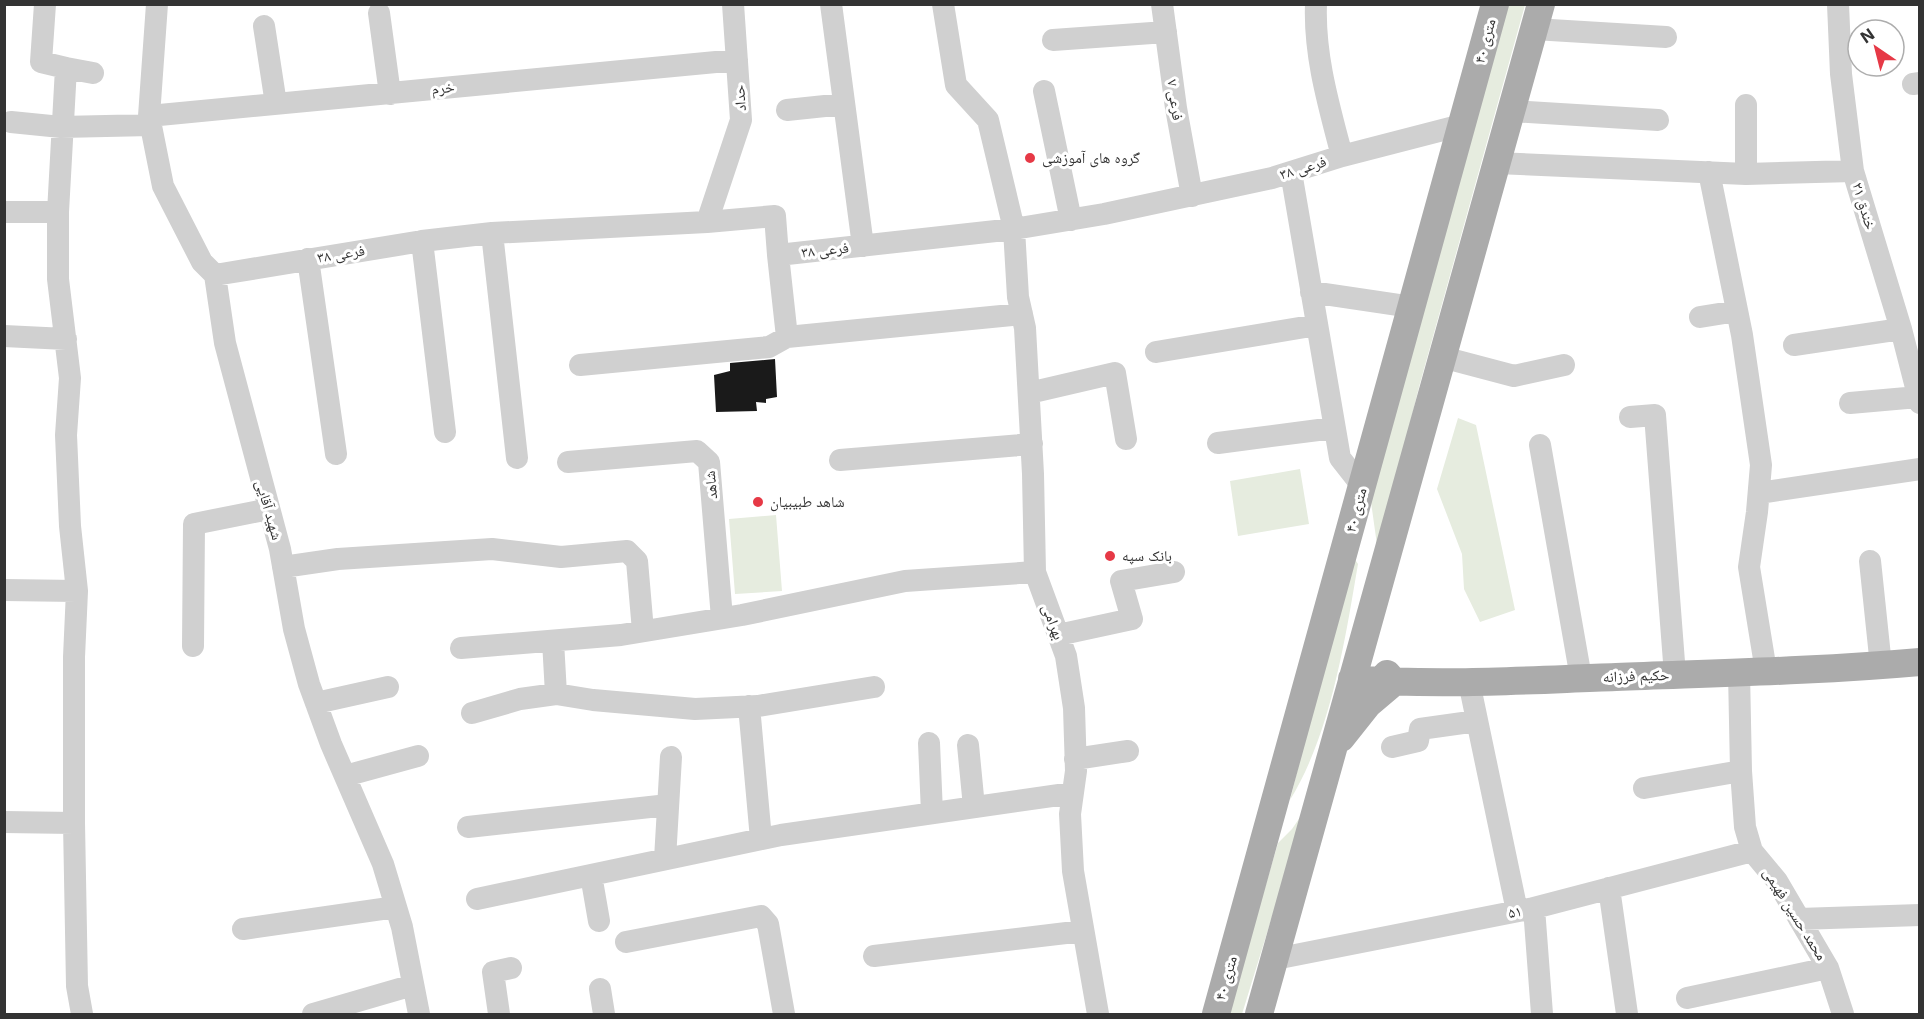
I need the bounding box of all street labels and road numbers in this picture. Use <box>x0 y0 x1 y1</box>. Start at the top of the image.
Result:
street label: ۴۰ متری <box>1469 16 1501 65</box>
street label: خرم <box>431 77 456 99</box>
street label: فرعی ۷ <box>1162 78 1188 122</box>
street label: حداد <box>729 84 750 112</box>
street label: فرعی ۳۸ <box>1277 151 1329 185</box>
street label: ۲۱ خندق <box>1847 180 1881 233</box>
street label: فرعی ۳۸ <box>800 238 850 262</box>
street label: فرعی ۳۸ <box>316 240 366 268</box>
street label: شاهد <box>700 470 721 500</box>
street label: شهید آقایی <box>251 478 287 542</box>
street label: ۴۰ متری <box>1340 485 1372 534</box>
street label: بهرامی <box>1037 601 1069 643</box>
street label: حکیم فرزانه <box>1602 665 1670 687</box>
street label: محمد حسین فهیمی <box>1758 864 1832 964</box>
street label: ۵۱ <box>1506 901 1523 922</box>
street label: ۴۰ متری <box>1210 953 1242 1003</box>

